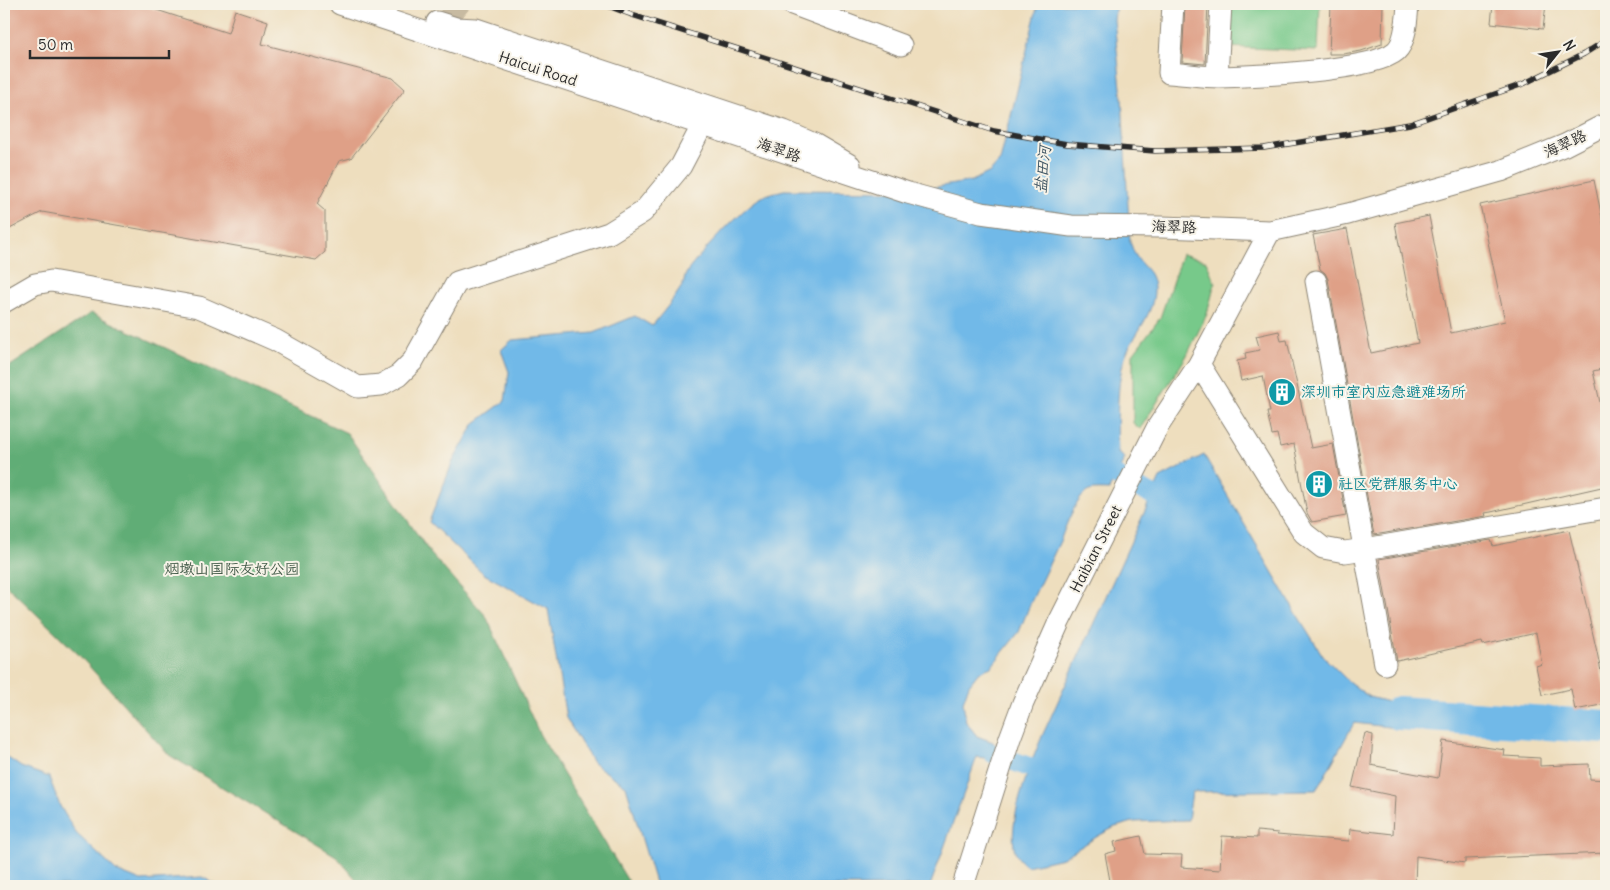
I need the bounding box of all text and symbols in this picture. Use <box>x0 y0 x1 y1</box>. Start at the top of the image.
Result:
scale bar <box>30 28 169 60</box>
north arrow <box>1532 28 1582 78</box>
text: 50 m <box>38 35 73 54</box>
text: N <box>1559 37 1579 54</box>
street label: Haicui Road <box>497 47 580 90</box>
street label: 海翠路 <box>1540 125 1589 162</box>
street label: 海翠路 <box>755 133 804 166</box>
water label: 盐田河 <box>1030 141 1055 194</box>
street label: 海翠路 <box>1151 217 1197 236</box>
building icon: 深圳市室内应急避难场所 <box>1267 377 1297 407</box>
place label: 深圳市室内应急避难场所 <box>1301 382 1466 401</box>
building icon: 社区党群服务中心 <box>1304 469 1334 499</box>
place label: 社区党群服务中心 <box>1338 474 1458 493</box>
street label: Haibian Street <box>1065 502 1126 595</box>
park label: 烟墩山国际友好公园 <box>164 559 300 578</box>

